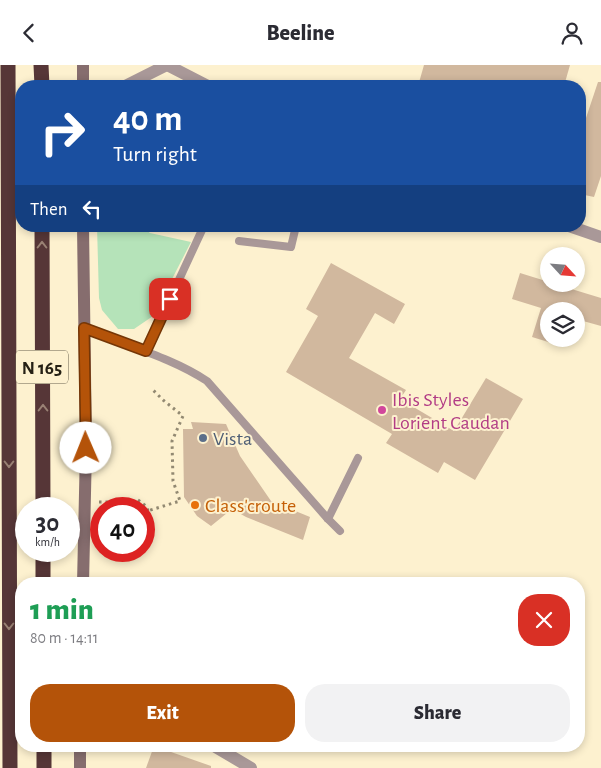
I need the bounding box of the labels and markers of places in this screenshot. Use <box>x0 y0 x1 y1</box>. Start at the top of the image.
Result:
pin <box>149 278 191 320</box>
place label: Ibis Styles Lorient Caudan <box>392 390 510 433</box>
marker: Ibis Styles Lorient Caudan <box>376 404 388 416</box>
place label: Vista <box>213 429 252 449</box>
marker: Vista <box>197 432 209 444</box>
place label: Class'croute <box>205 496 296 516</box>
marker: Class'croute <box>189 499 201 511</box>

